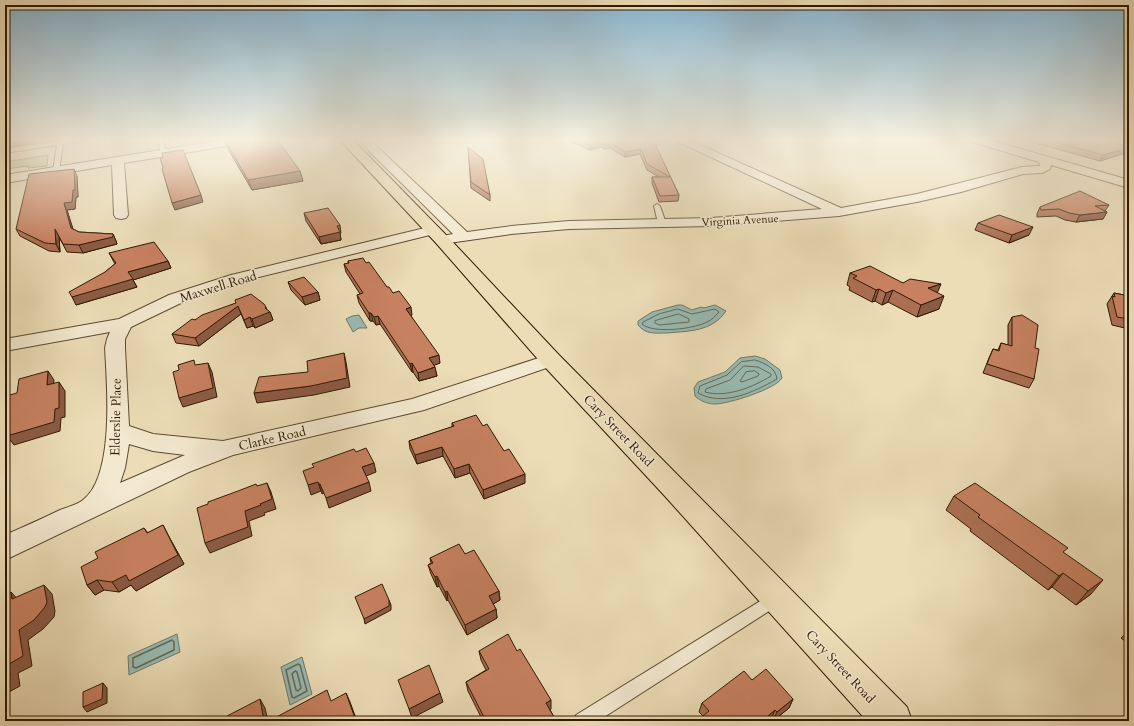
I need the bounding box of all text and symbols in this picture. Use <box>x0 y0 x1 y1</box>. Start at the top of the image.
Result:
street label: Virginia Avenue <box>701 211 779 230</box>
street label: Maxwell Road <box>178 267 259 307</box>
street label: Elderslie Place <box>106 378 126 456</box>
street label: Cary Street Road <box>579 391 657 471</box>
street label: Clarke Road <box>237 422 308 455</box>
street label: Cary Street Road <box>802 626 879 707</box>

